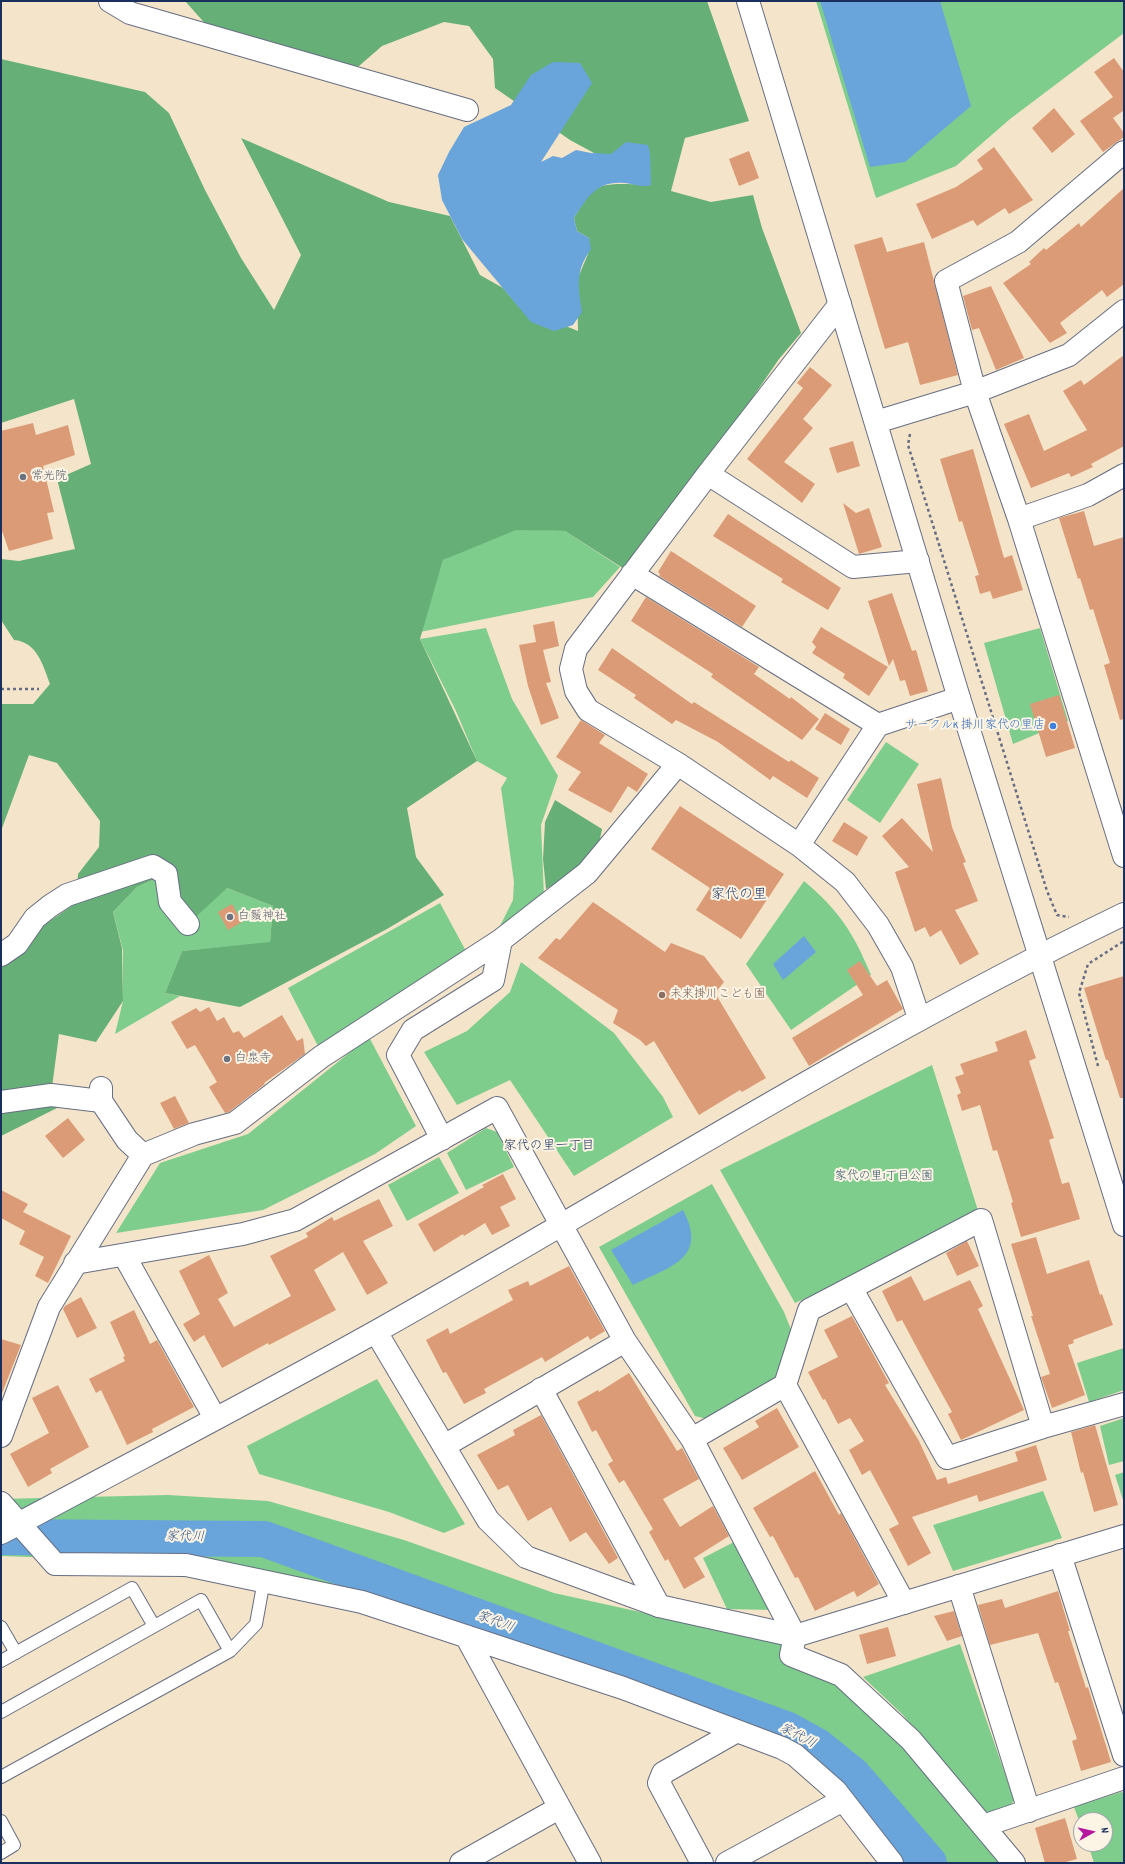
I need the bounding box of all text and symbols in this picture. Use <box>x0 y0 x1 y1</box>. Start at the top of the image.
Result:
place label: 常光院 <box>31 470 67 484</box>
marker: 常光院 <box>18 472 28 482</box>
place label: サークルK 掛川家代の里店 <box>905 719 1045 733</box>
marker: サークルK 掛川家代の里店 <box>1048 721 1058 731</box>
district label: 家代の里 <box>711 888 767 904</box>
place label: 白鬚神社 <box>238 910 286 924</box>
marker: 白鬚神社 <box>225 912 235 922</box>
place label: 未来掛川こども園 <box>670 988 766 1002</box>
marker: 未来掛川こども園 <box>657 990 667 1000</box>
place label: 白泉寺 <box>235 1052 271 1066</box>
marker: 白泉寺 <box>222 1054 232 1064</box>
district label: 家代の里一丁目 <box>504 1139 594 1155</box>
park label: 家代の里1丁目公園 <box>835 1170 933 1184</box>
water label: 家代川 <box>165 1530 205 1546</box>
water label: 家代川 <box>474 1609 516 1637</box>
water label: 家代川 <box>776 1721 818 1753</box>
north arrow <box>1073 1812 1113 1852</box>
text: N <box>1096 1827 1112 1834</box>

